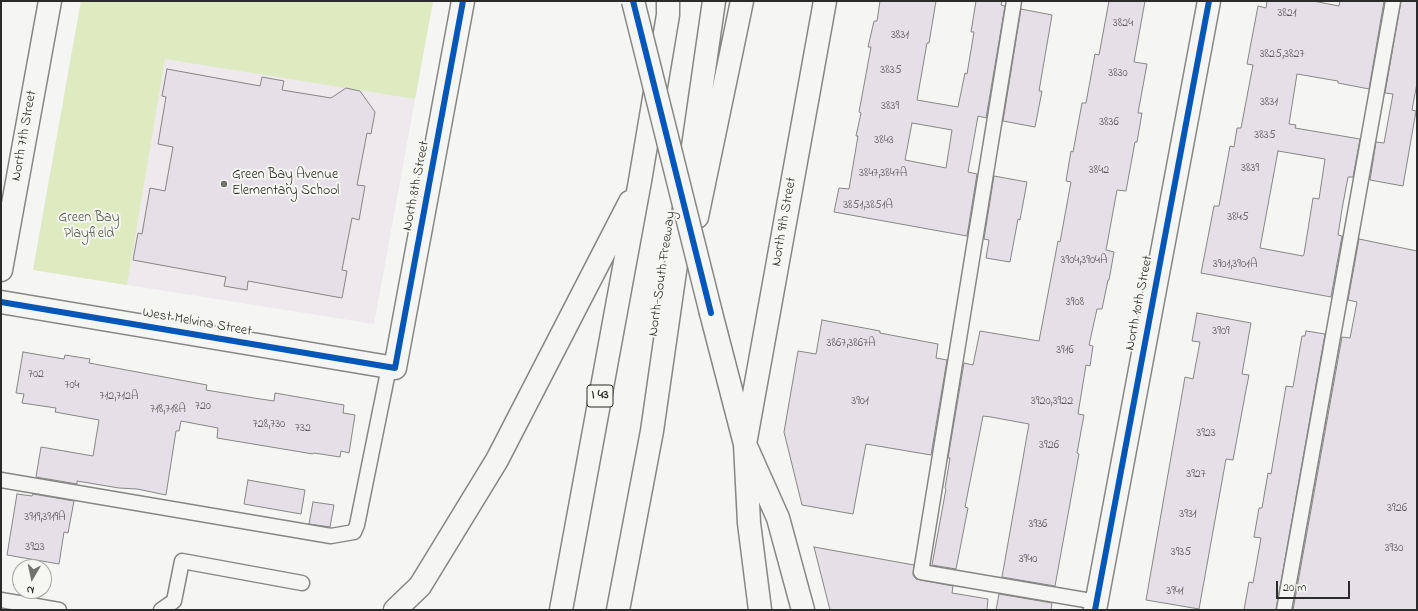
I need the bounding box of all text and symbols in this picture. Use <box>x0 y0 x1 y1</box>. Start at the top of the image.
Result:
house number: 3821 <box>1277 7 1297 21</box>
house number: 3824 <box>1113 17 1133 31</box>
house number: 3831 <box>891 29 909 43</box>
house number: 3825,3827 <box>1260 48 1304 62</box>
house number: 3835 <box>880 64 902 78</box>
house number: 3830 <box>1108 67 1128 81</box>
street label: North 7th Street <box>9 89 41 183</box>
house number: 3831 <box>1260 96 1278 110</box>
house number: 3839 <box>881 100 899 114</box>
house number: 3836 <box>1099 116 1119 130</box>
house number: 3835 <box>1254 129 1276 143</box>
house number: 3843 <box>874 134 894 148</box>
street label: North 8th Street <box>400 140 434 232</box>
house number: 3839 <box>1241 162 1259 176</box>
house number: 3842 <box>1089 164 1109 178</box>
house number: 3847,3847A <box>859 167 907 181</box>
place label: Green Bay Avenue Elementary School <box>232 168 339 200</box>
street label: North 9th Street <box>769 176 801 268</box>
marker: Green Bay Avenue Elementary School <box>219 179 229 189</box>
house number: 3851,3851A <box>843 199 893 213</box>
street label: North-South Freeway <box>646 210 680 338</box>
park label: Green Bay Playfield <box>59 211 119 244</box>
house number: 3845 <box>1227 211 1249 225</box>
house number: 3904,3904A <box>1061 254 1107 268</box>
street label: North 10th Street <box>1123 254 1157 352</box>
house number: 3901,3901A <box>1213 258 1257 272</box>
house number: 3908 <box>1066 296 1084 310</box>
street label: West Melvina Street <box>141 305 253 341</box>
house number: 3909 <box>1212 325 1230 339</box>
house number: 3867,3867A <box>827 337 875 351</box>
house number: 3916 <box>1056 344 1074 358</box>
house number: 702 <box>28 368 44 382</box>
house number: 704 <box>64 379 80 393</box>
road number: I 43 <box>587 385 613 407</box>
house number: 712,712A <box>100 390 138 404</box>
house number: 3901 <box>851 395 869 409</box>
house number: 3920,3922 <box>1031 395 1073 409</box>
house number: 720 <box>195 400 211 414</box>
house number: 718,718A <box>150 403 186 417</box>
house number: 728,730 <box>253 418 285 432</box>
house number: 732 <box>295 422 311 436</box>
house number: 3923 <box>1196 427 1216 441</box>
house number: 3926 <box>1039 439 1059 453</box>
house number: 3927 <box>1186 468 1206 482</box>
house number: 3926 <box>1387 502 1407 516</box>
house number: 3931 <box>1179 508 1197 522</box>
house number: 3919,3919A <box>24 511 66 525</box>
house number: 3936 <box>1029 518 1047 532</box>
house number: 3923 <box>25 541 45 555</box>
house number: 3930 <box>1385 542 1403 556</box>
house number: 3935 <box>1171 546 1191 560</box>
house number: 3940 <box>1019 553 1037 567</box>
north arrow <box>12 559 52 599</box>
scale bar <box>1278 573 1352 599</box>
text: 20 m <box>1283 579 1306 597</box>
text: N <box>25 581 35 598</box>
house number: 3941 <box>1166 585 1184 599</box>

